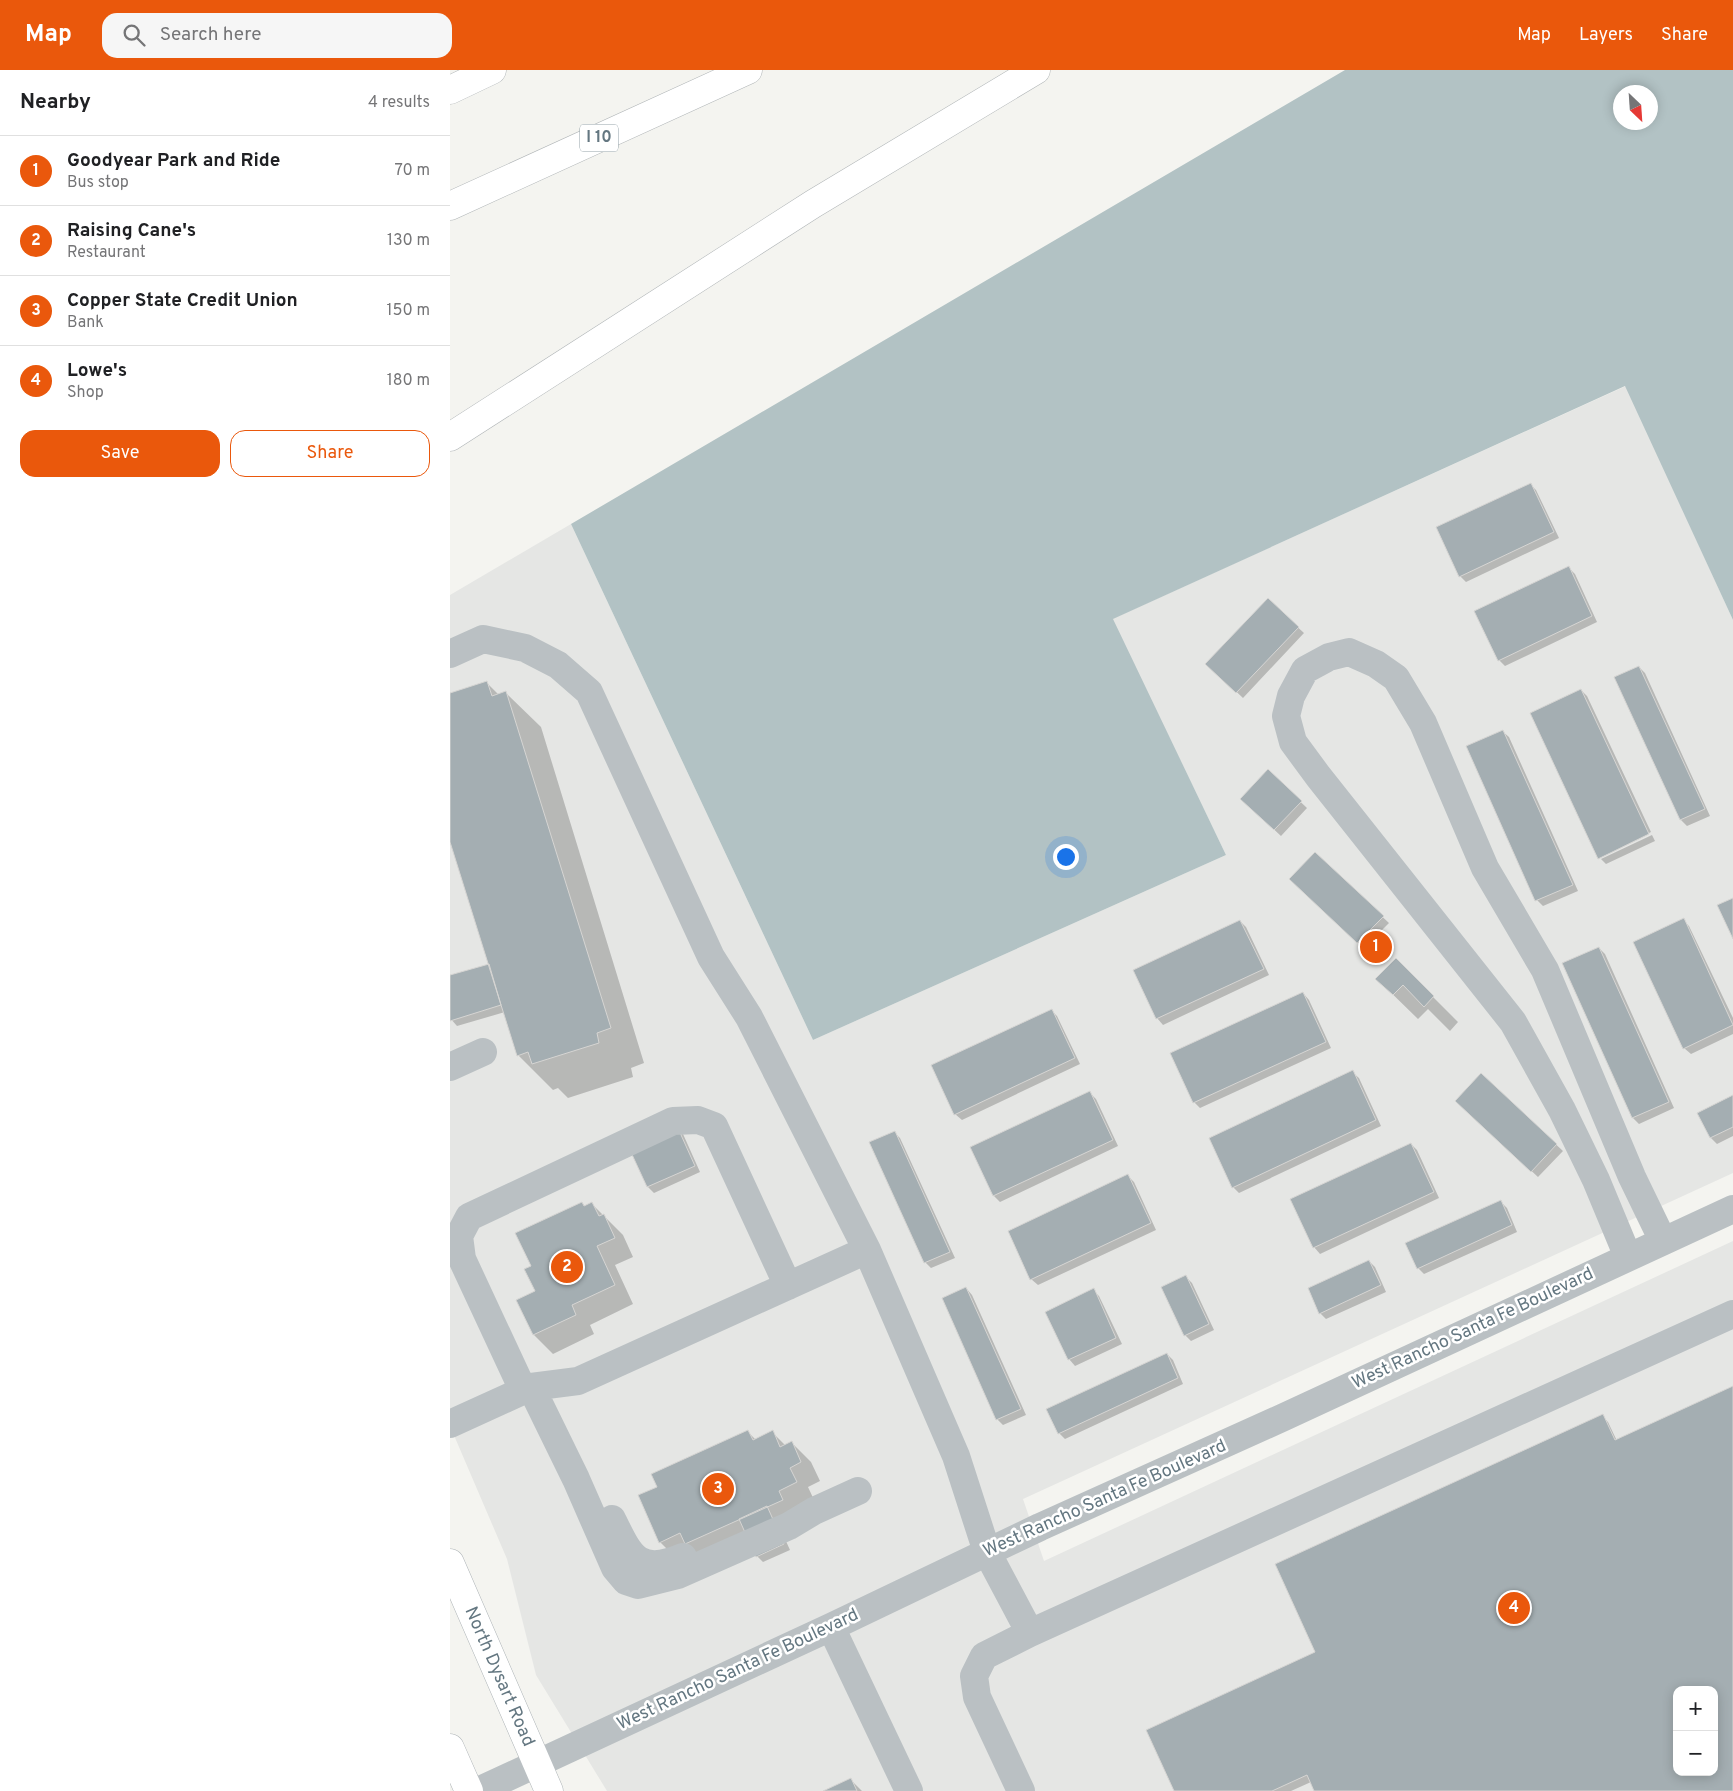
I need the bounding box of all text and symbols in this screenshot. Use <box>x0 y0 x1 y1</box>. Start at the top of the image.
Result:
search box <box>102 13 452 58</box>
text: Map <box>25 20 72 50</box>
icon: search <box>120 21 148 49</box>
text: Search here <box>160 23 261 47</box>
text: Map <box>1517 24 1551 47</box>
text: Layers <box>1579 24 1633 47</box>
text: Share <box>1661 24 1708 47</box>
north arrow <box>1613 85 1658 130</box>
text: Nearby <box>20 89 91 116</box>
text: 4 results <box>368 93 430 113</box>
road number: I 10 <box>580 124 618 152</box>
text: Goodyear Park and Ride <box>67 149 280 173</box>
text: 1 <box>33 161 39 181</box>
text: 70 m <box>395 161 430 181</box>
text: Bus stop <box>67 173 129 193</box>
text: Raising Cane's <box>67 219 196 243</box>
text: 2 <box>31 231 41 251</box>
text: 130 m <box>387 231 430 251</box>
text: Restaurant <box>67 243 146 263</box>
text: Copper State Credit Union <box>67 289 298 313</box>
text: 3 <box>31 301 41 321</box>
text: 150 m <box>387 301 430 321</box>
text: Bank <box>67 313 104 333</box>
text: Lowe's <box>67 359 127 383</box>
text: 4 <box>31 371 41 391</box>
text: 180 m <box>387 371 430 391</box>
text: Shop <box>67 383 104 403</box>
button: Save <box>20 430 220 477</box>
button: Share <box>230 430 430 477</box>
your location <box>1053 844 1079 870</box>
pin: 1 <box>1360 928 1392 966</box>
pin: 2 <box>551 1248 583 1286</box>
street label: West Rancho Santa Fe Boulevard <box>1349 1263 1597 1395</box>
street label: West Rancho Santa Fe Boulevard <box>980 1435 1230 1563</box>
pin: 3 <box>702 1470 734 1508</box>
pin: 4 <box>1498 1589 1530 1627</box>
street label: North Dysart Road <box>459 1603 540 1750</box>
street label: West Rancho Santa Fe Boulevard <box>614 1604 862 1736</box>
map controls <box>1673 1686 1718 1776</box>
button: + <box>1673 1686 1718 1731</box>
button: − <box>1673 1731 1718 1776</box>

